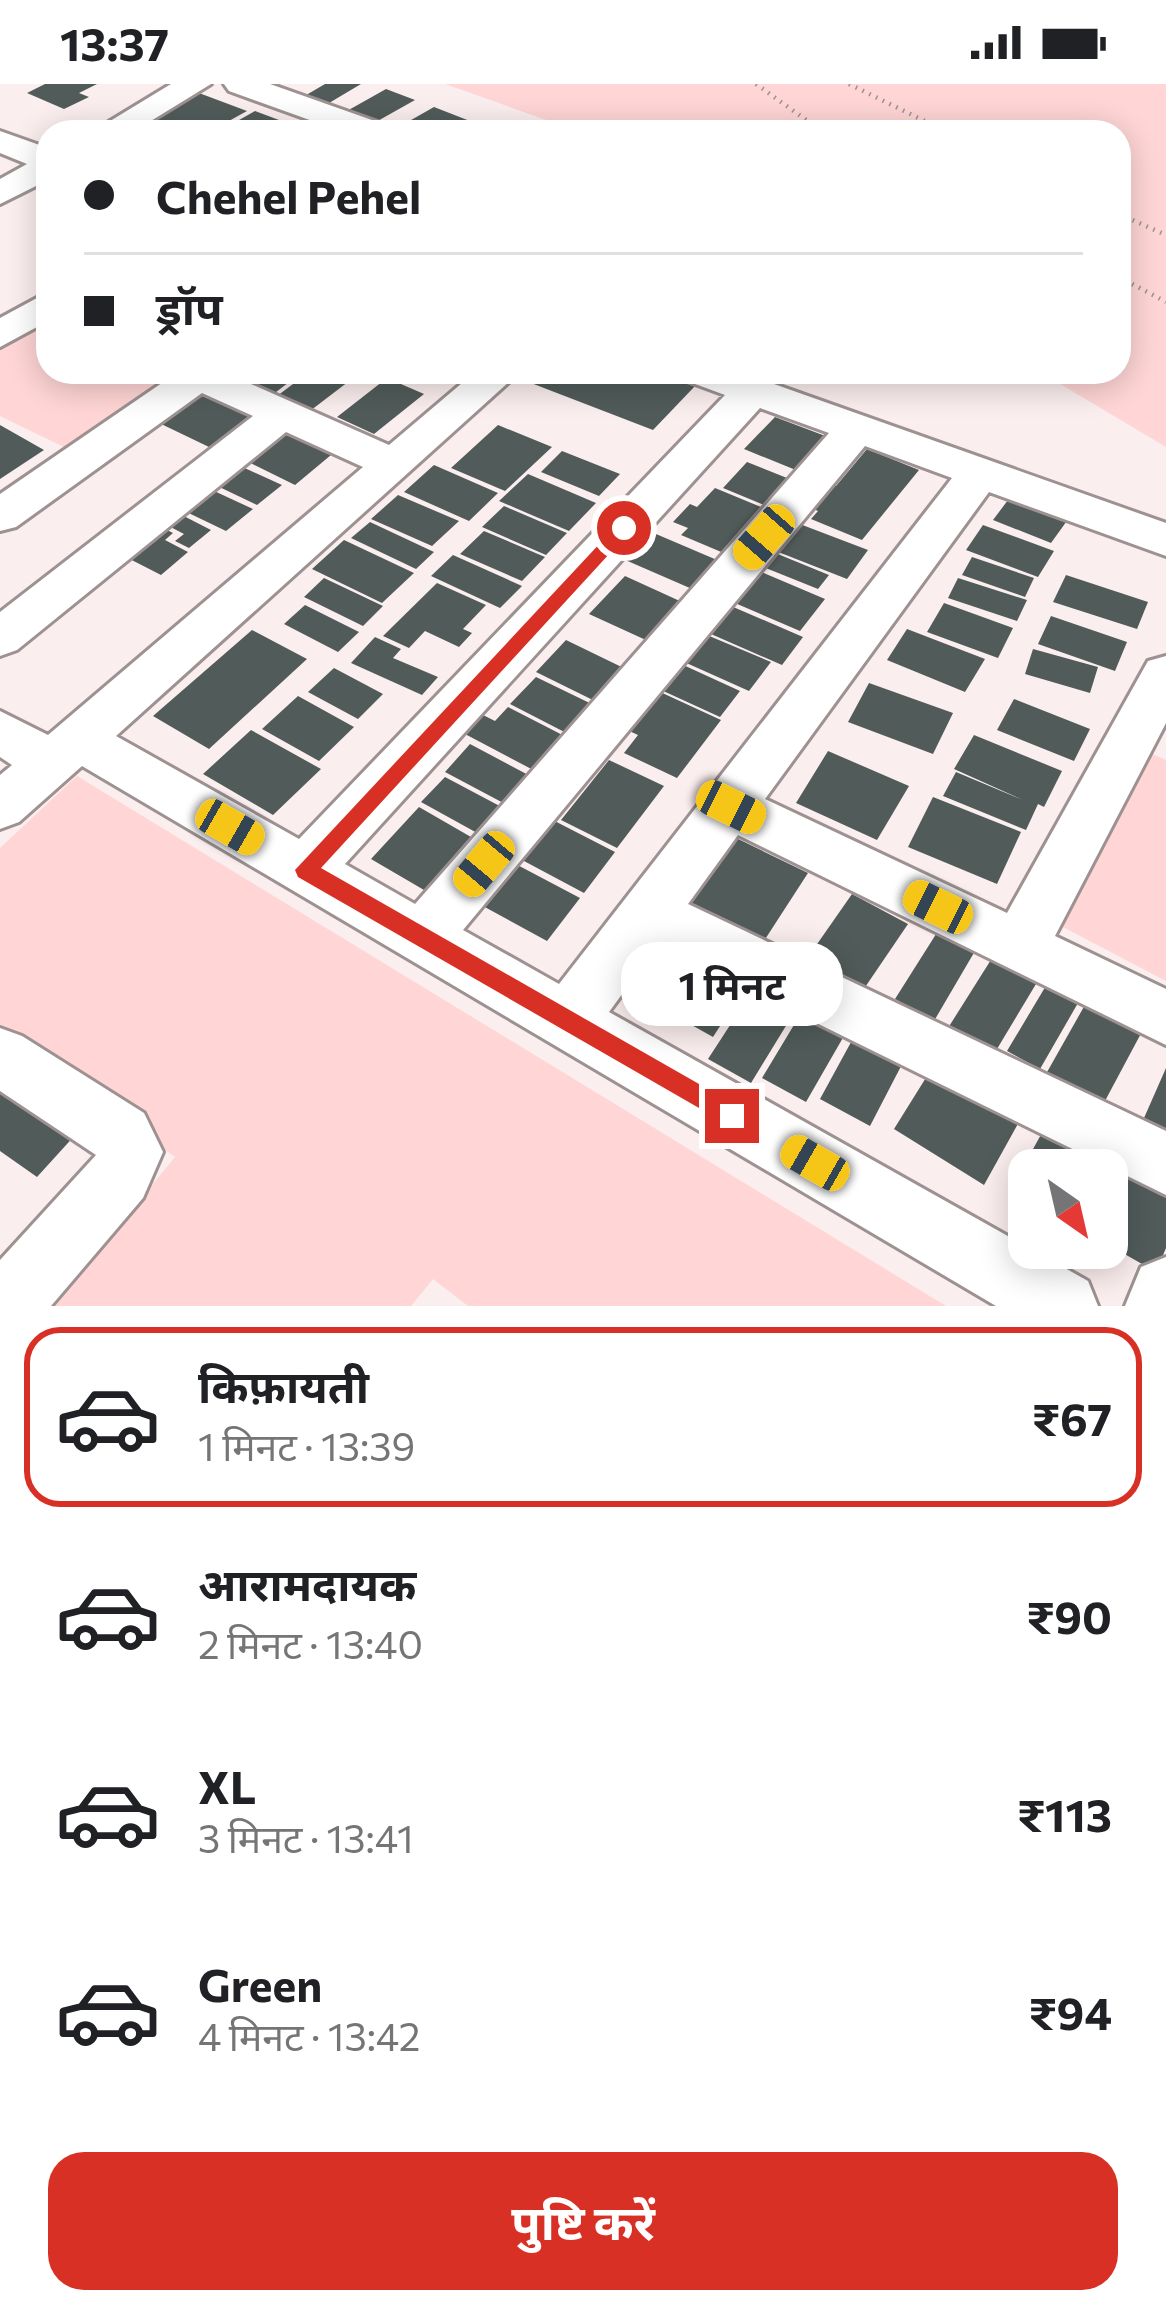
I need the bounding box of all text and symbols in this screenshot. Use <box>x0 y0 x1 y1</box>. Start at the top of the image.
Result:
text: 13:37 <box>60 15 169 70</box>
text: Chehel Pehel <box>156 168 421 223</box>
text: ड्रॉप <box>156 279 223 334</box>
car <box>727 498 801 576</box>
route start <box>597 501 651 555</box>
car <box>691 775 771 839</box>
car <box>190 793 270 861</box>
car <box>447 825 521 903</box>
car <box>898 875 978 939</box>
callout: 1 मिनट <box>621 942 843 1026</box>
text: 1 मिनट <box>679 960 785 1008</box>
route end <box>705 1089 759 1143</box>
car <box>775 1129 855 1197</box>
north arrow <box>1008 1149 1128 1269</box>
map controls <box>1008 1149 1128 1269</box>
text: किफ़ायती <box>198 1357 369 1412</box>
icon: car <box>54 1363 162 1471</box>
text: ₹67 <box>1032 1390 1112 1445</box>
text: 1 मिनट · 13:39 <box>198 1421 415 1469</box>
text: आरामदायक <box>198 1555 416 1610</box>
icon: car <box>54 1561 162 1669</box>
text: ₹90 <box>1026 1588 1112 1643</box>
text: 2 मिनट · 13:40 <box>198 1619 423 1667</box>
text: XL <box>198 1758 256 1813</box>
icon: car <box>54 1759 162 1867</box>
text: ₹113 <box>1017 1786 1112 1841</box>
text: 3 मिनट · 13:41 <box>198 1813 414 1861</box>
text: Green <box>198 1956 322 2011</box>
icon: car <box>54 1957 162 2065</box>
text: ₹94 <box>1029 1984 1112 2039</box>
text: 4 मिनट · 13:42 <box>198 2011 420 2059</box>
button: पुष्टि करें <box>48 2152 1118 2290</box>

